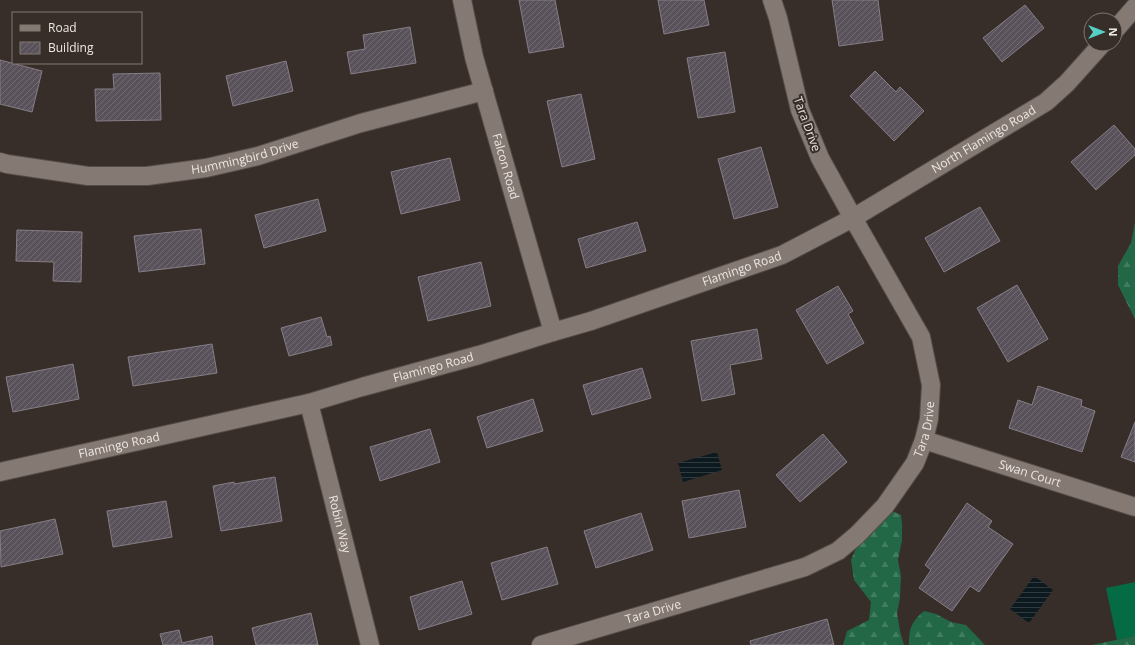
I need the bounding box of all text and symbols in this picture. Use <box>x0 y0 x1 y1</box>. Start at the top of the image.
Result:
legend <box>12 12 142 64</box>
north arrow <box>1083 12 1123 52</box>
text: Road <box>48 19 77 36</box>
text: N <box>1106 28 1121 36</box>
text: Building <box>48 39 94 56</box>
street label: Tara Drive <box>790 94 825 154</box>
street label: North Flamingo Road <box>928 101 1039 177</box>
street label: Falcon Road <box>488 131 523 201</box>
street label: Hummingbird Drive <box>190 134 301 178</box>
street label: Flamingo Road <box>700 247 784 290</box>
street label: Flamingo Road <box>391 348 475 386</box>
street label: Tara Drive <box>909 400 938 460</box>
street label: Flamingo Road <box>77 428 161 462</box>
street label: Swan Court <box>997 455 1063 491</box>
street label: Robin Way <box>325 493 356 556</box>
street label: Tara Drive <box>623 595 683 628</box>

